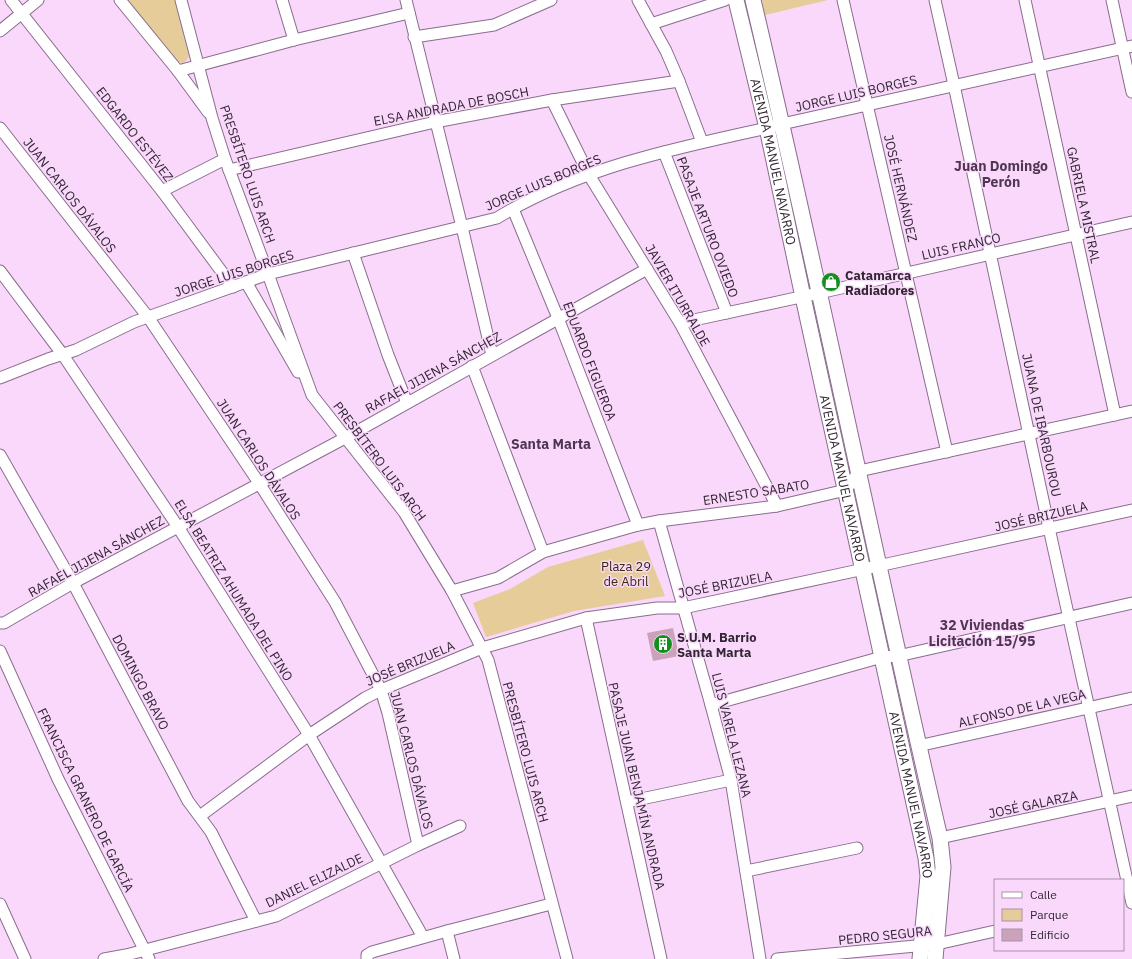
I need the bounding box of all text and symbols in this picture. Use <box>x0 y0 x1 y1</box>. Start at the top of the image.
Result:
street label: JORGE LUIS BORGES <box>794 71 919 116</box>
street label: AVENIDA MANUEL NAVARRO <box>746 77 800 247</box>
street label: EDGARDO ESTÉVEZ <box>92 83 177 186</box>
street label: ELSA ANDRADA DE BOSCH <box>372 83 530 130</box>
street label: PRESBÍTERO LUIS ARCH <box>216 103 279 245</box>
street label: JOSÉ HERNÁNDEZ <box>880 133 921 244</box>
street label: JUAN CARLOS DÁVALOS <box>19 134 120 256</box>
street label: GABRIELA MISTRAL <box>1063 145 1104 265</box>
street label: JORGE LUIS BORGES <box>483 150 604 215</box>
street label: PASAJE ARTURO OVIEDO <box>673 154 742 300</box>
district label: Juan Domingo Perón <box>954 157 1048 191</box>
street label: LUIS FRANCO <box>920 229 1002 264</box>
street label: JAVIER ITURRALDE <box>641 241 714 350</box>
street label: JORGE LUIS BORGES <box>172 246 296 301</box>
place label: Catamarca Radiadores <box>845 267 915 299</box>
shop icon: Catamarca Radiadores <box>820 271 842 293</box>
street label: EDUARDO FIGUEROA <box>559 299 620 424</box>
street label: RAFAEL JIJENA SÁNCHEZ <box>362 328 505 417</box>
street label: JUANA DE IBARBOUROU <box>1018 352 1065 499</box>
street label: AVENIDA MANUEL NAVARRO <box>816 393 869 563</box>
street label: JUAN CARLOS DÁVALOS <box>213 395 304 523</box>
street label: PRESBÍTERO LUIS ARCH <box>329 398 430 524</box>
district label: Santa Marta <box>511 435 591 453</box>
street label: ERNESTO SABATO <box>702 476 811 509</box>
street label: ELSA BEATRIZ AHUMADA DEL PINO <box>171 496 297 684</box>
street label: JOSÉ BRIZUELA <box>993 497 1090 535</box>
street label: RAFAEL JIJENA SÁNCHEZ <box>25 512 168 601</box>
park label: Plaza 29 de Abril <box>601 558 651 590</box>
street label: JOSÉ BRIZUELA <box>677 567 774 602</box>
district label: 32 Viviendas Licitación 15/95 <box>929 616 1035 650</box>
place label: S.U.M. Barrio Santa Marta <box>677 629 757 661</box>
street label: DOMINGO BRAVO <box>108 632 173 733</box>
building icon: S.U.M. Barrio Santa Marta <box>652 633 674 655</box>
street label: JOSÉ BRIZUELA <box>363 637 458 690</box>
street label: LUIS VARELA LEZANA <box>708 671 755 800</box>
street label: PRESBÍTERO LUIS ARCH <box>499 680 552 824</box>
street label: PASAJE JUAN BENJAMÍN ANDRADA <box>604 681 669 892</box>
street label: ALFONSO DE LA VEGA <box>957 685 1088 731</box>
street label: JUAN CARLOS DÁVALOS <box>386 689 437 831</box>
street label: FRANCISCA GRANERO DE GARCÍA <box>33 705 138 896</box>
street label: AVENIDA MANUEL NAVARRO <box>885 710 936 879</box>
street label: JOSÉ GALARZA <box>987 787 1080 822</box>
street label: DANIEL ELIZALDE <box>263 849 366 911</box>
legend <box>994 879 1124 951</box>
text: Calle <box>1030 887 1057 902</box>
text: Parque <box>1030 907 1069 922</box>
street label: PEDRO SEGURA <box>837 922 933 949</box>
text: Edificio <box>1030 927 1070 942</box>

